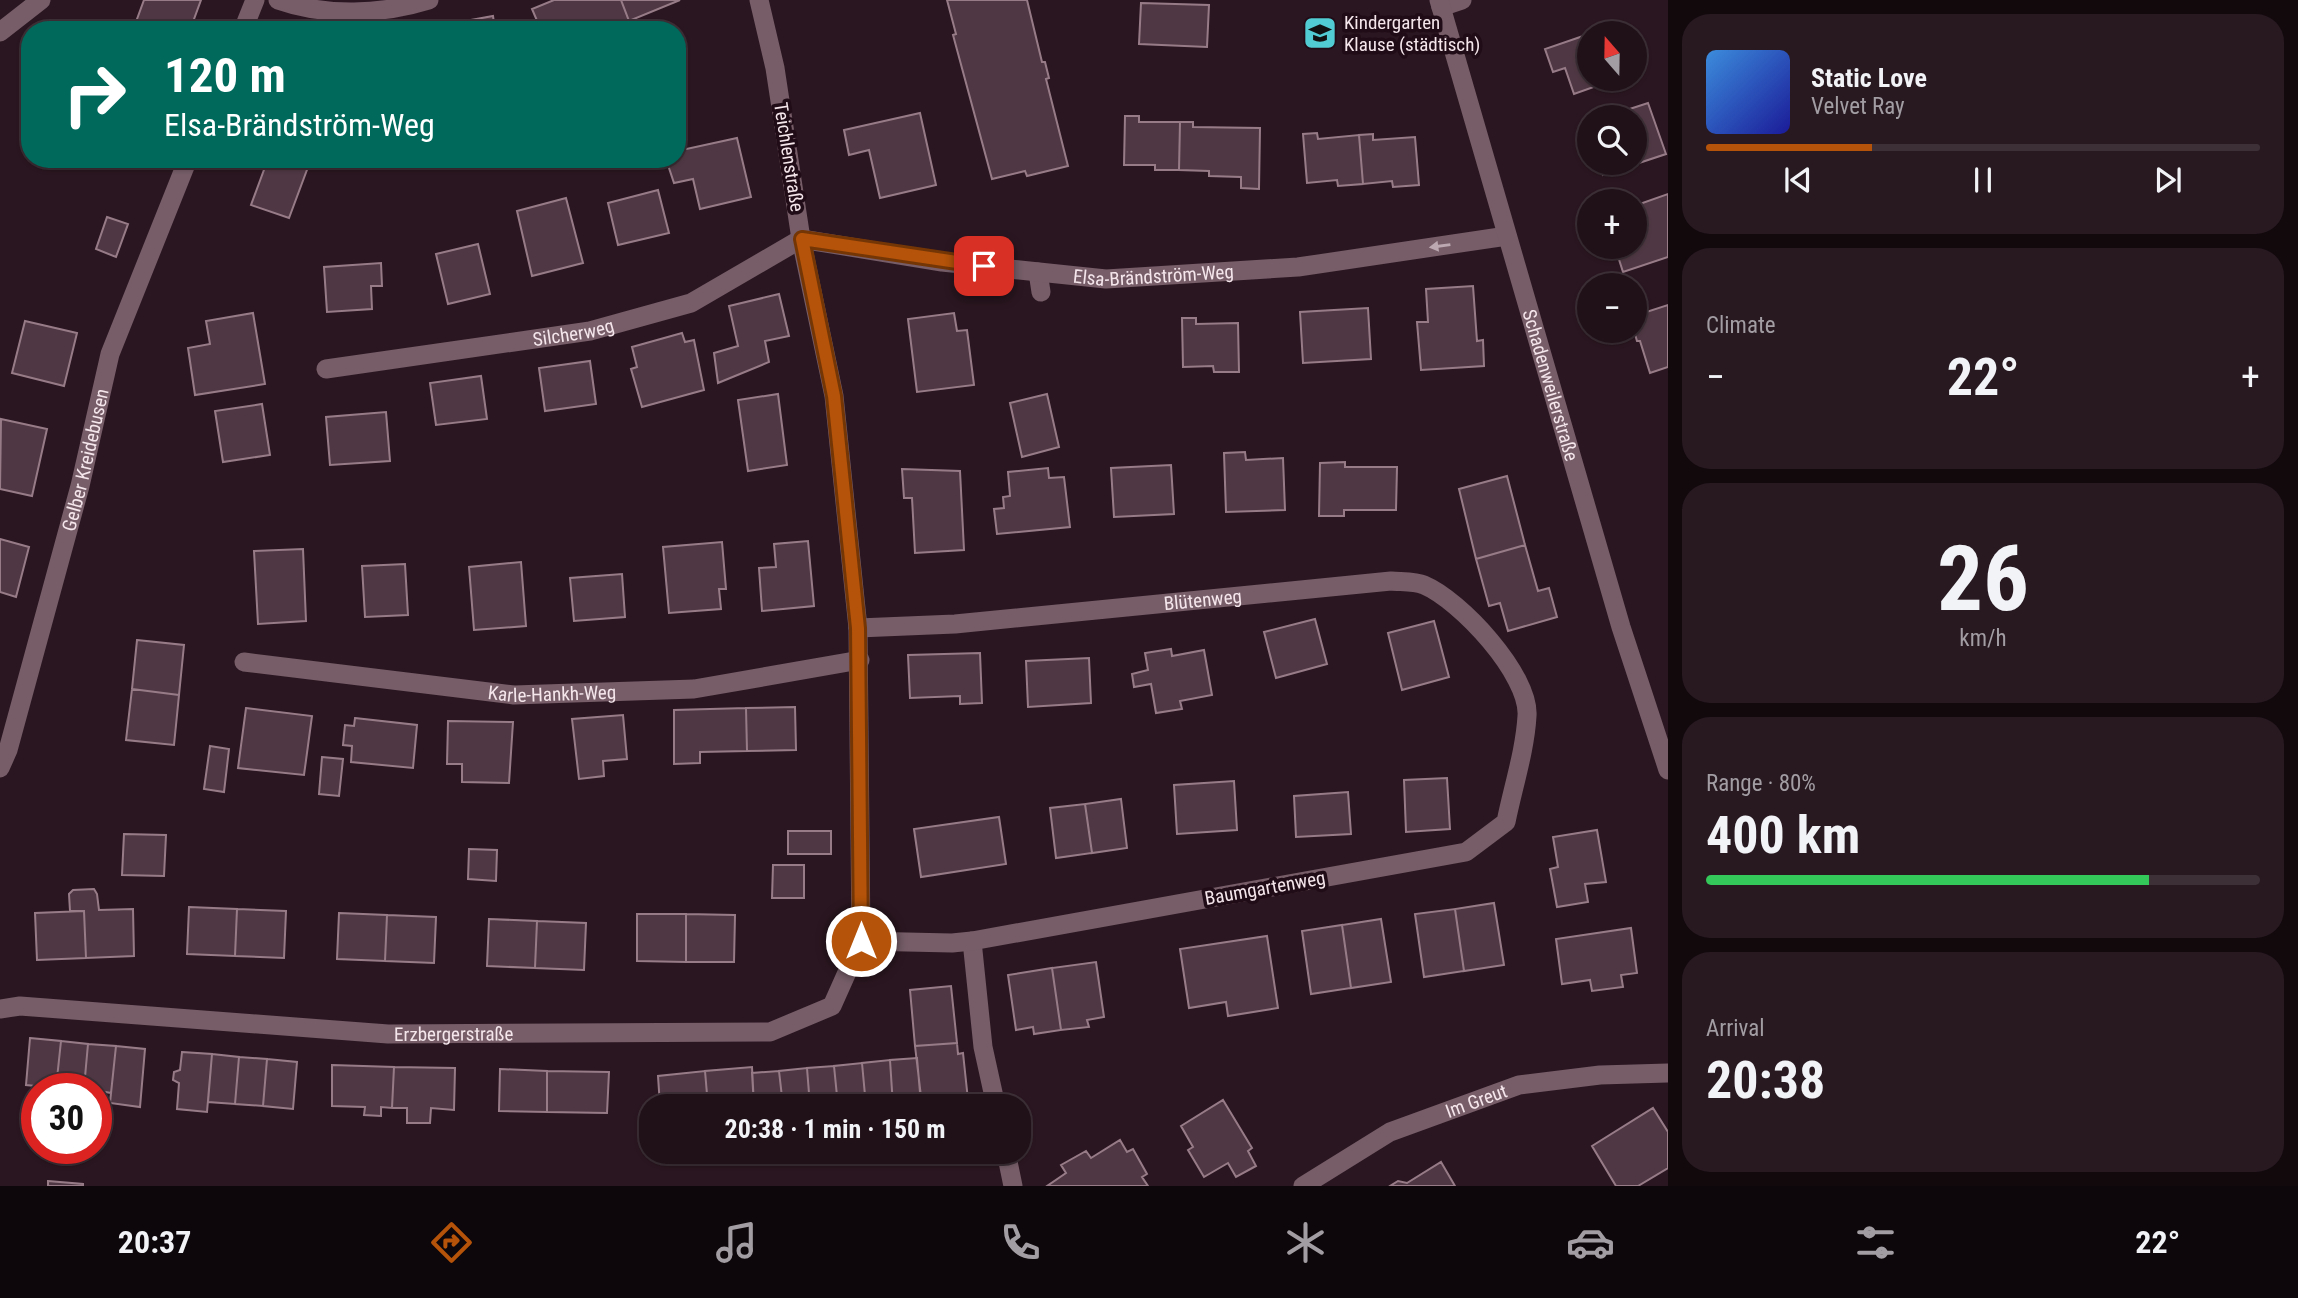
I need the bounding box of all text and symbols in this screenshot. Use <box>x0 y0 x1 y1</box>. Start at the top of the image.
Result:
place label: Kindergarten Klause (städtisch) <box>1344 11 1480 56</box>
school or university icon: Kindergarten Klause (städtisch) <box>1301 14 1339 52</box>
north arrow <box>1577 21 1647 91</box>
map controls <box>1577 21 1647 343</box>
text: 120 m <box>164 47 286 104</box>
icon: right <box>49 49 140 140</box>
text: Static Love <box>1811 63 1927 93</box>
text: Velvet Ray <box>1811 93 1905 120</box>
street label: Teichlenstraße <box>769 101 809 213</box>
button: search <box>1577 105 1647 175</box>
text: Elsa-Brändström-Weg <box>164 106 435 144</box>
icon: previous <box>1779 161 1817 199</box>
icon: pause <box>1964 161 2002 199</box>
icon: next <box>2149 161 2187 199</box>
button: + <box>1577 189 1647 259</box>
pin <box>954 236 1014 296</box>
one-way arrow <box>1429 241 1451 252</box>
icon: arrive <box>965 247 1003 285</box>
street label: Elsa-Brändström-Weg <box>1072 260 1234 291</box>
button: − <box>1577 273 1647 343</box>
street label: Schadenweilerstraße <box>1518 307 1584 464</box>
text: Climate <box>1706 312 1776 339</box>
street label: Silcherweg <box>531 313 617 351</box>
text: 22° <box>1947 347 2019 408</box>
text: − <box>1706 355 1725 399</box>
text: + <box>2241 355 2260 399</box>
street label: Gelber Kreidebusen <box>57 386 113 534</box>
text: 26 <box>1937 526 2029 632</box>
street label: Blütenweg <box>1163 584 1243 615</box>
text: km/h <box>1959 625 2007 652</box>
street label: Karle-Hankh-Weg <box>487 680 616 707</box>
text: Range · 80% <box>1706 770 1816 797</box>
text: 400 km <box>1706 805 1860 866</box>
street label: Baumgartenweg <box>1203 866 1327 910</box>
position arrow <box>824 904 898 978</box>
text: Arrival <box>1706 1015 1765 1042</box>
street label: Erzbergerstraße <box>394 1022 513 1045</box>
text: 20:38 <box>1706 1050 1825 1111</box>
speed limit sign: 30 <box>21 1073 112 1164</box>
street label: Im Greut <box>1442 1079 1510 1122</box>
text: 20:38 · 1 min · 150 m <box>725 1114 945 1144</box>
icon: directions <box>427 1218 476 1267</box>
icon: music <box>712 1218 761 1267</box>
icon: phone <box>996 1218 1045 1267</box>
icon: climate <box>1281 1218 1330 1267</box>
icon: car <box>1566 1218 1615 1267</box>
icon: filters <box>1851 1218 1900 1267</box>
text: 20:37 <box>118 1223 191 1261</box>
text: 22° <box>2135 1223 2180 1261</box>

